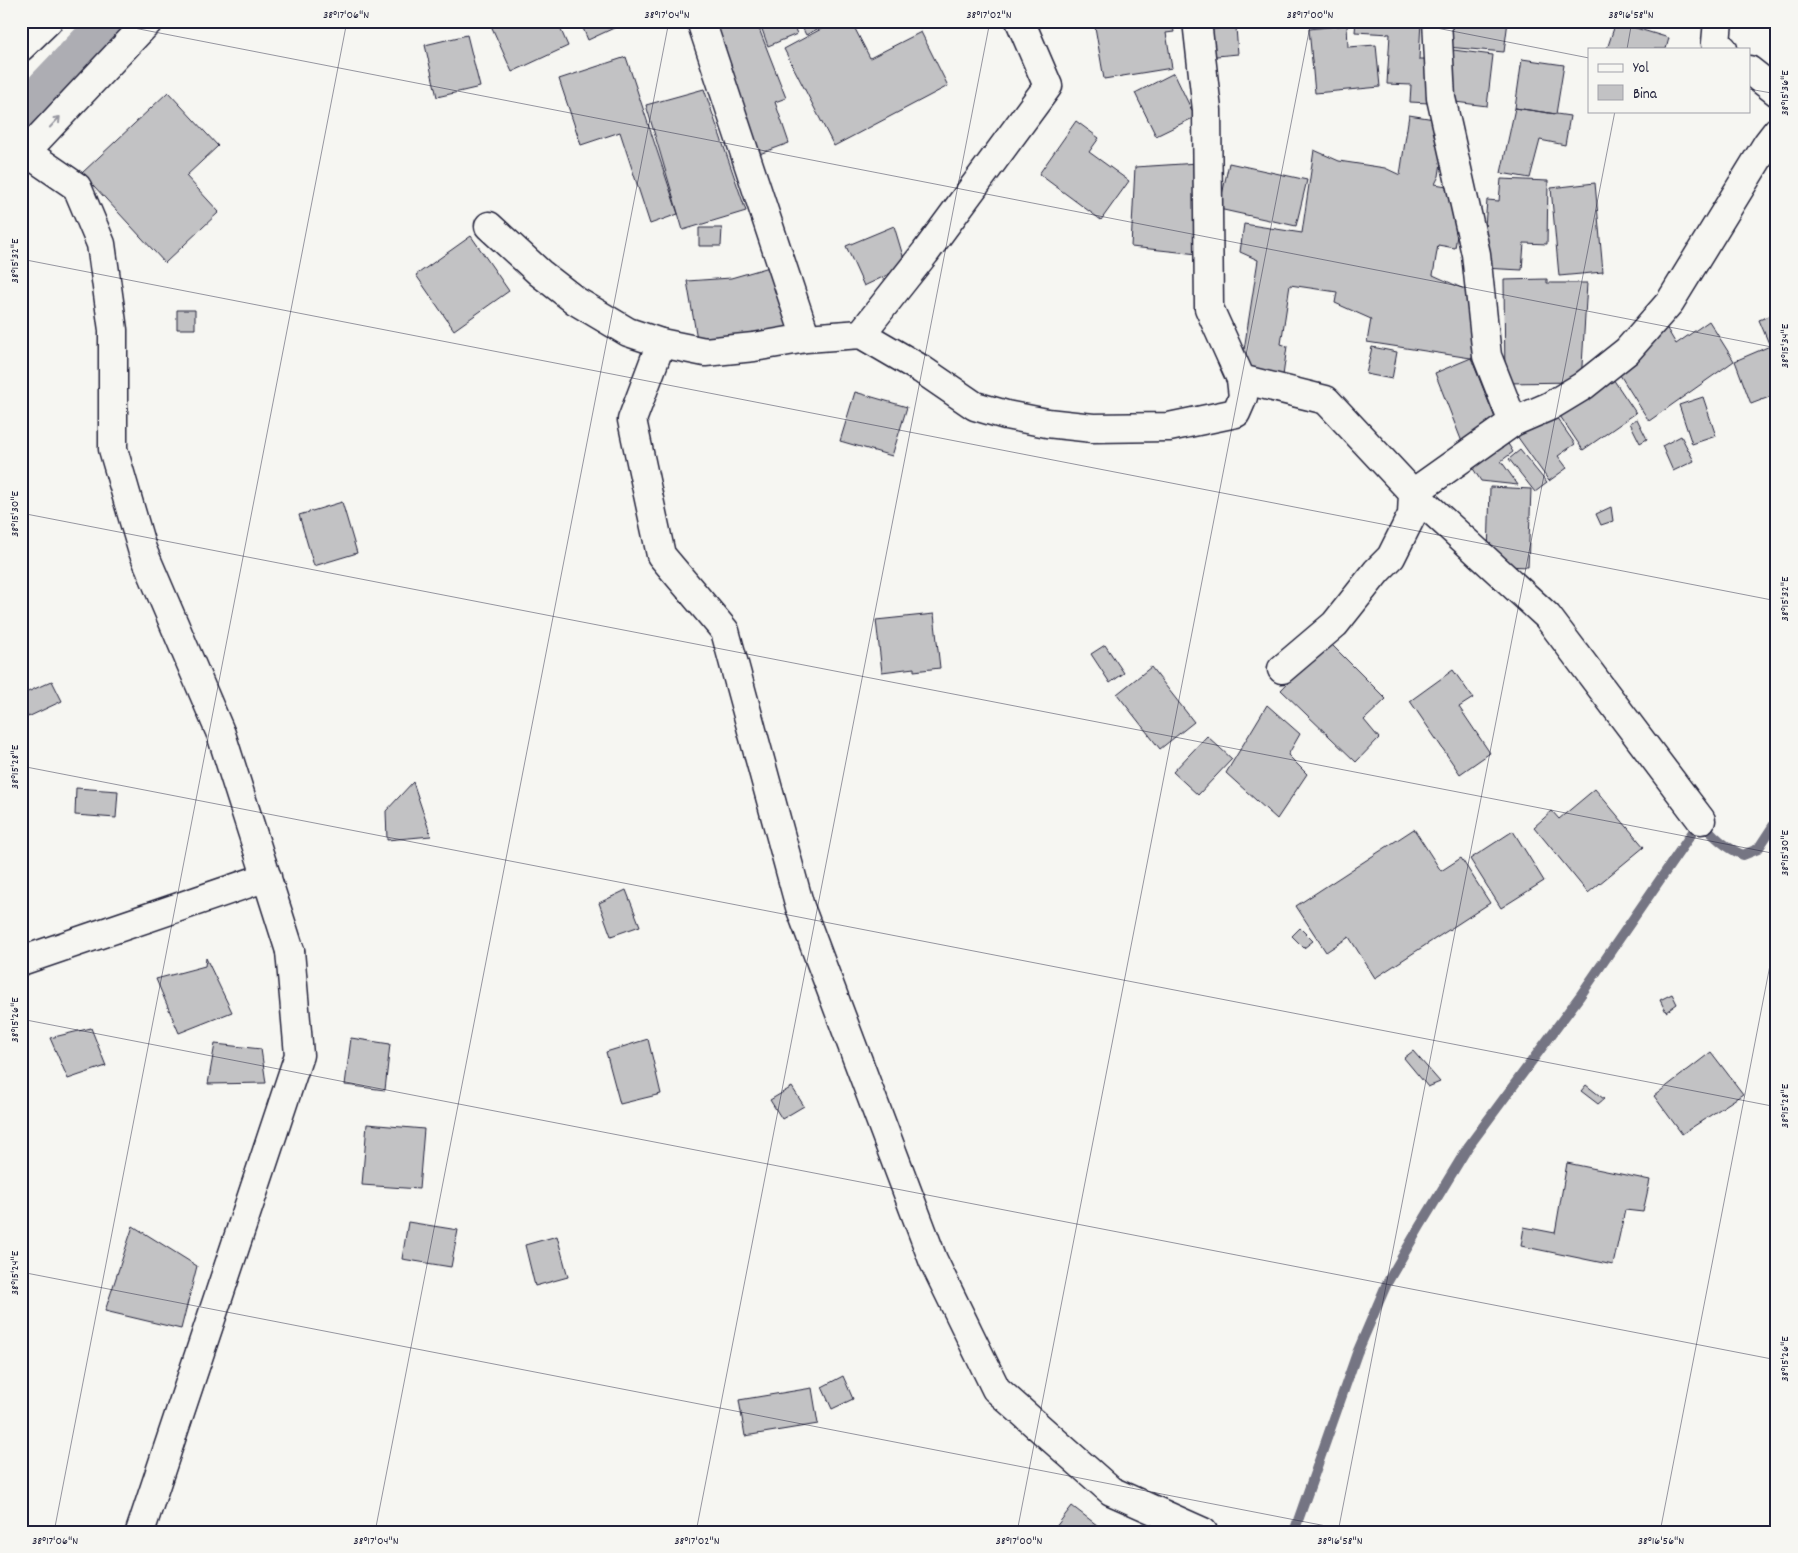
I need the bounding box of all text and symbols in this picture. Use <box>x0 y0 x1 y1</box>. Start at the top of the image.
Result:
text: 38°17'06"N <box>323 7 369 24</box>
text: 38°17'04"N <box>644 7 690 24</box>
text: 38°17'02"N <box>966 7 1012 24</box>
text: 38°17'00"N <box>1287 7 1333 24</box>
text: 38°16'58"N <box>1608 7 1654 24</box>
legend <box>1588 48 1750 112</box>
text: Yol <box>1633 58 1649 80</box>
text: 38°15'36"E <box>1777 70 1794 116</box>
text: Bina <box>1633 84 1658 106</box>
one-way arrow <box>49 115 61 128</box>
text: 38°15'32"E <box>7 238 24 283</box>
text: 38°15'34"E <box>1777 323 1794 368</box>
text: 38°15'30"E <box>7 490 24 537</box>
text: 38°15'32"E <box>1777 576 1794 621</box>
text: 38°15'28"E <box>7 744 24 789</box>
text: 38°15'30"E <box>1777 829 1794 876</box>
text: 38°15'26"E <box>7 997 24 1043</box>
text: 38°15'28"E <box>1777 1083 1794 1128</box>
text: 38°15'24"E <box>7 1250 24 1295</box>
text: 38°15'26"E <box>1777 1336 1794 1382</box>
text: 38°17'06"N <box>32 1533 78 1550</box>
text: 38°17'04"N <box>353 1533 399 1550</box>
text: 38°17'02"N <box>674 1533 720 1550</box>
text: 38°17'00"N <box>996 1533 1042 1550</box>
text: 38°16'58"N <box>1317 1533 1363 1550</box>
text: 38°16'56"N <box>1638 1533 1684 1550</box>

